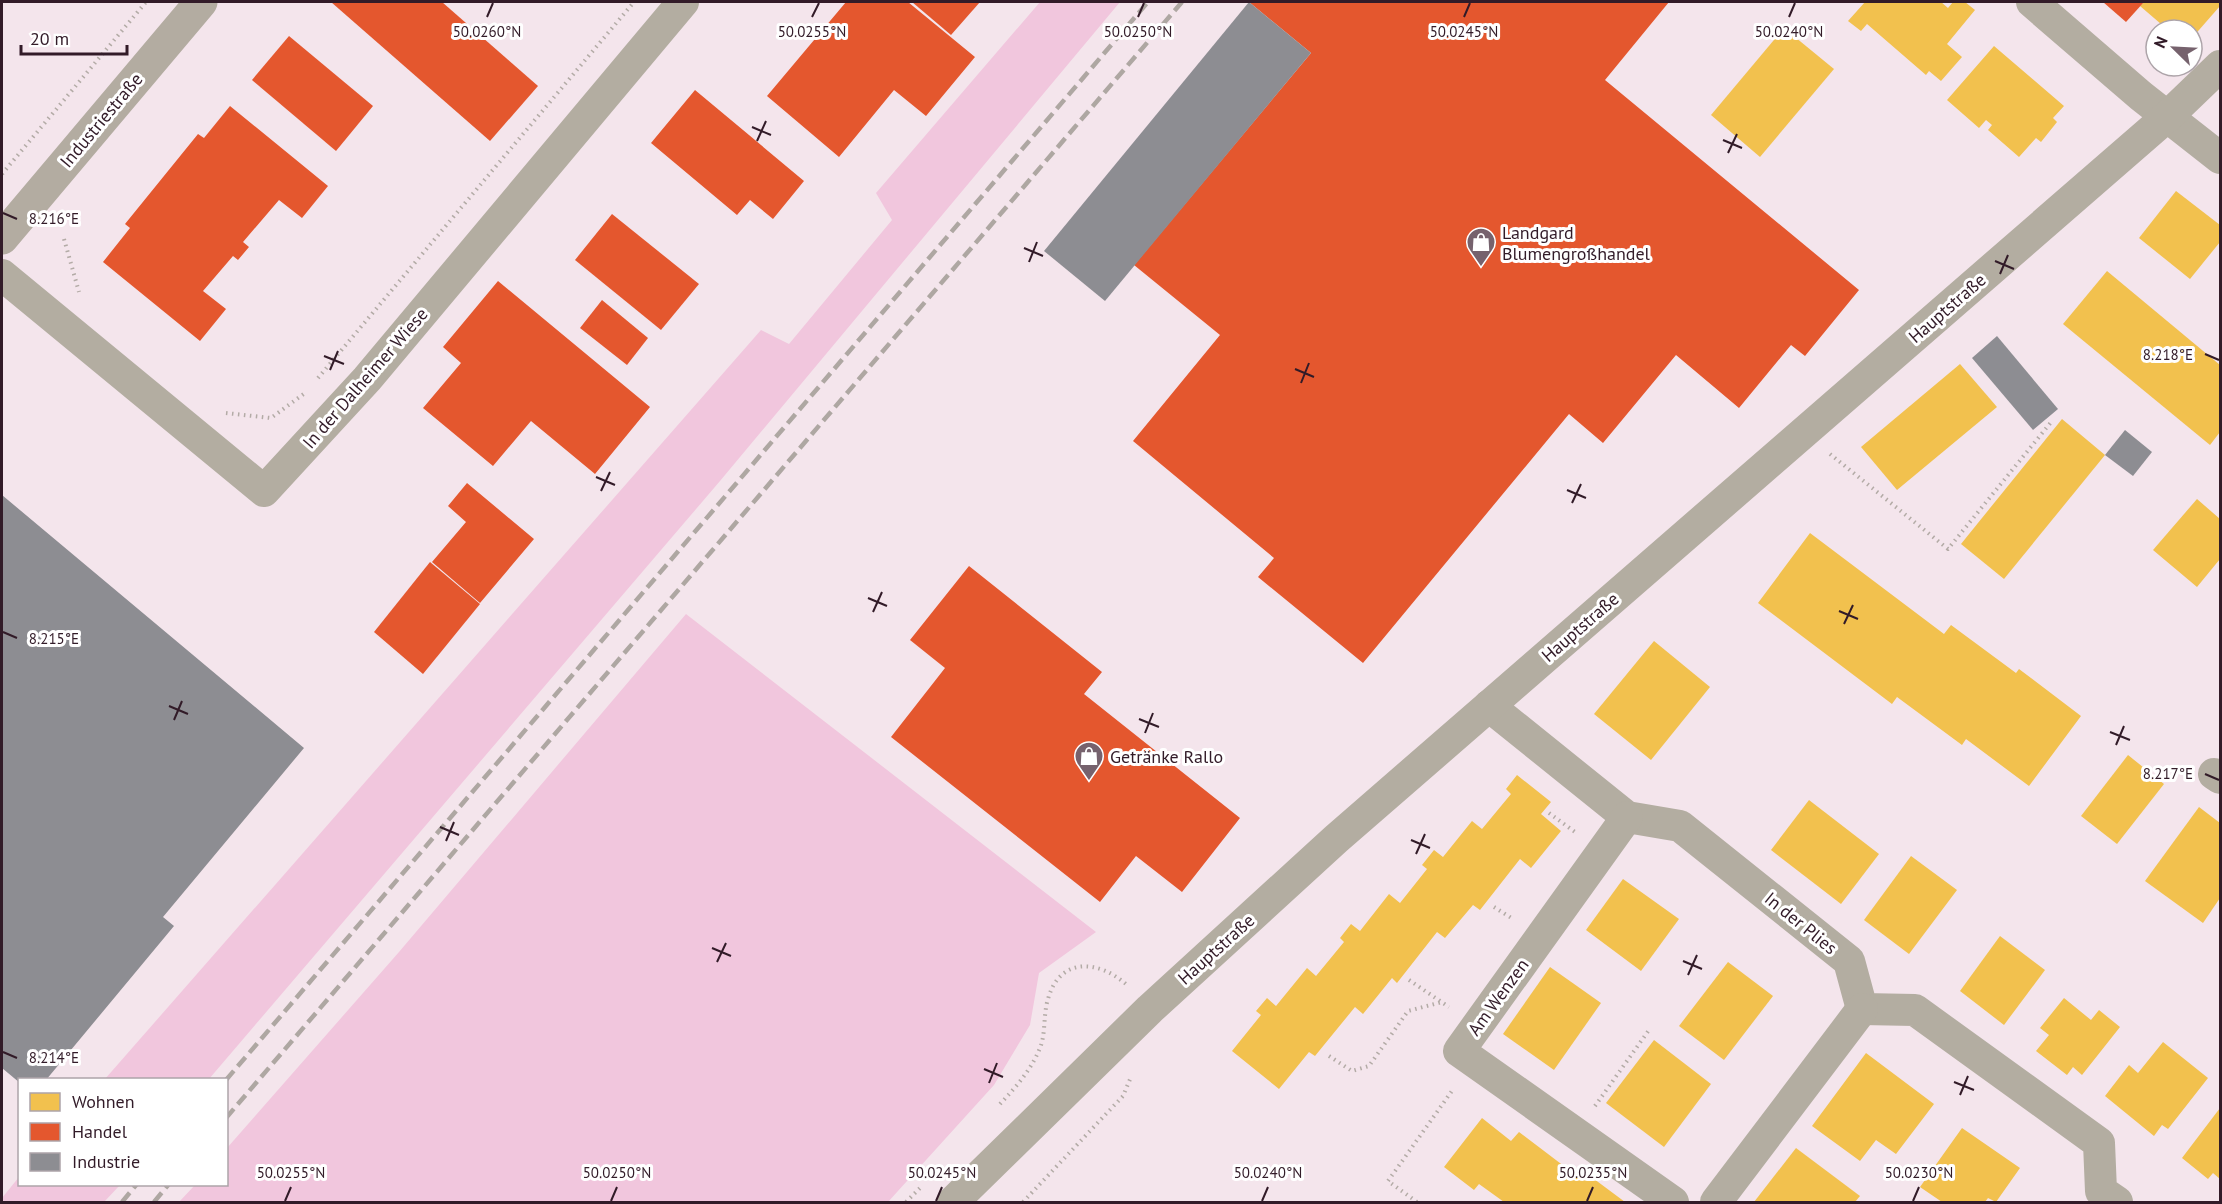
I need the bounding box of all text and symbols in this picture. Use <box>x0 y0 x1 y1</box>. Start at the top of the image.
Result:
scale bar <box>21 18 128 56</box>
north arrow <box>2144 18 2204 78</box>
text: 50.0260°N <box>453 22 521 41</box>
text: 50.0255°N <box>778 22 846 41</box>
text: 50.0250°N <box>1104 22 1172 41</box>
text: 50.0245°N <box>1430 22 1498 41</box>
text: 50.0240°N <box>1755 22 1823 41</box>
text: 20 m <box>30 27 69 50</box>
text: N <box>2149 33 2172 51</box>
street label: Industriestraße <box>55 68 147 172</box>
text: 8.216°E <box>29 209 79 228</box>
place label: Landgard Blumengroßhandel <box>1502 221 1651 265</box>
shop icon: Landgard Blumengroßhandel <box>1465 226 1497 268</box>
street label: Hauptstraße <box>1904 268 1990 348</box>
street label: In der Dalheimer Wiese <box>297 303 433 453</box>
text: 8.218°E <box>2143 345 2193 364</box>
street label: Hauptstraße <box>1537 587 1623 667</box>
text: 8.215°E <box>29 629 79 648</box>
shop icon: Getränke Rallo <box>1073 740 1105 782</box>
place label: Getränke Rallo <box>1110 745 1223 768</box>
text: 8.217°E <box>2143 764 2193 783</box>
street label: In der Plies <box>1760 887 1842 959</box>
street label: Hauptstraße <box>1173 909 1259 989</box>
street label: Am Wenzen <box>1462 954 1534 1040</box>
text: 8.214°E <box>29 1048 79 1067</box>
legend <box>18 1078 228 1186</box>
text: Wohnen <box>72 1090 134 1113</box>
text: Handel <box>72 1120 128 1143</box>
text: Industrie <box>72 1150 140 1173</box>
text: 50.0255°N <box>257 1163 325 1182</box>
text: 50.0250°N <box>583 1163 651 1182</box>
text: 50.0245°N <box>908 1163 976 1182</box>
text: 50.0240°N <box>1234 1163 1302 1182</box>
text: 50.0235°N <box>1559 1163 1627 1182</box>
text: 50.0230°N <box>1885 1163 1953 1182</box>

